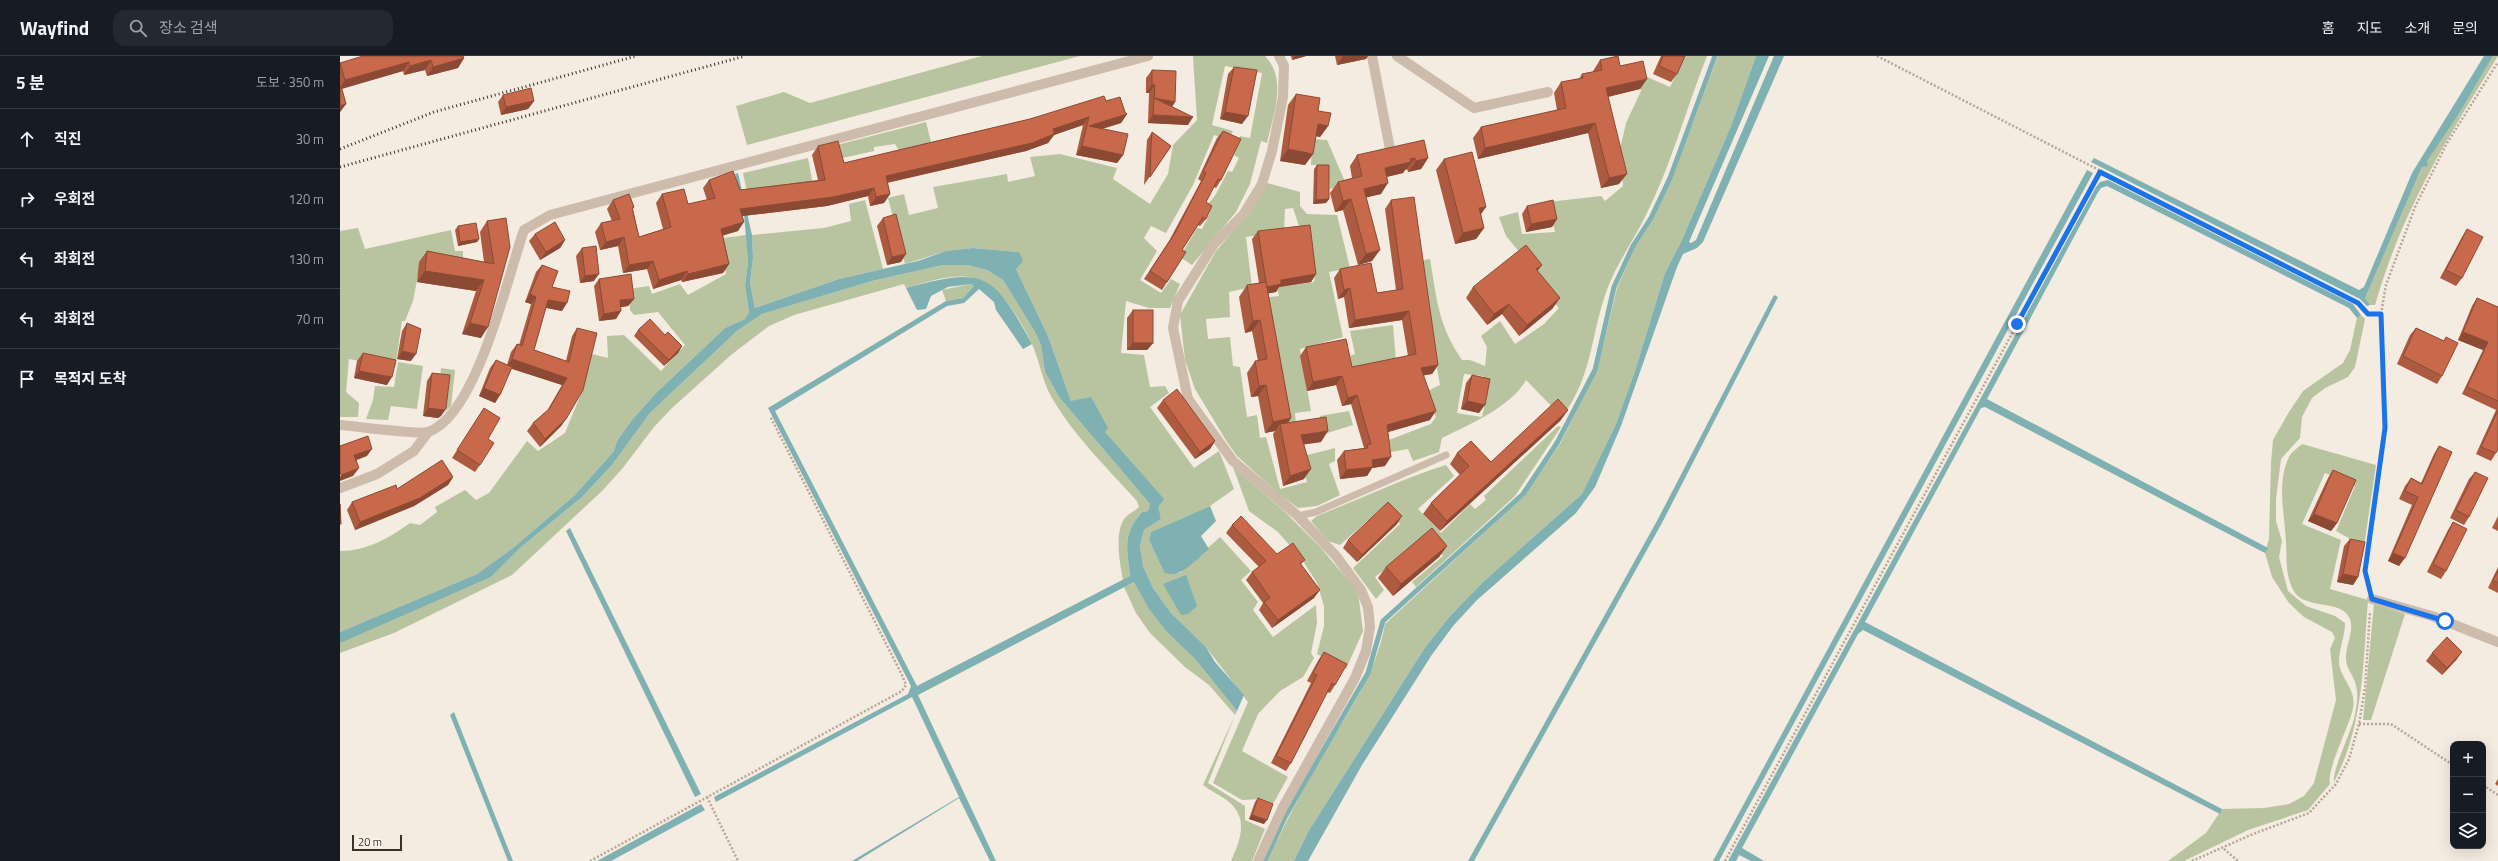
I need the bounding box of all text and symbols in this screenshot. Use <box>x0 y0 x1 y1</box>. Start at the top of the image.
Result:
search box <box>113 10 393 46</box>
text: Wayfind <box>20 13 89 42</box>
text: 장소 검색 <box>159 16 218 39</box>
icon: search <box>127 17 149 39</box>
text: 홈 <box>2322 17 2335 38</box>
text: 지도 <box>2357 17 2382 38</box>
text: 소개 <box>2404 17 2430 38</box>
text: 문의 <box>2452 17 2478 38</box>
text: 5 분 <box>16 70 45 96</box>
text: 도보 · 350 m <box>256 72 324 92</box>
text: 직진 <box>54 127 82 150</box>
icon: ahead <box>16 128 38 150</box>
text: 30 m <box>296 129 324 149</box>
text: 우회전 <box>54 187 95 210</box>
icon: right <box>16 188 38 210</box>
text: 120 m <box>288 189 324 209</box>
text: 좌회전 <box>54 247 95 270</box>
icon: left <box>16 248 38 270</box>
text: 130 m <box>288 249 324 269</box>
text: 좌회전 <box>54 307 95 330</box>
icon: left <box>16 308 38 330</box>
text: 70 m <box>296 309 324 329</box>
route end <box>2008 315 2026 333</box>
text: 목적지 도착 <box>54 367 126 390</box>
icon: arrive <box>16 368 38 390</box>
route start <box>2436 612 2454 630</box>
map controls <box>2450 741 2486 849</box>
button: + <box>2450 741 2486 777</box>
button: − <box>2450 777 2486 813</box>
button: layers <box>2450 813 2486 849</box>
scale bar <box>352 833 402 852</box>
text: 20 m <box>358 834 382 850</box>

